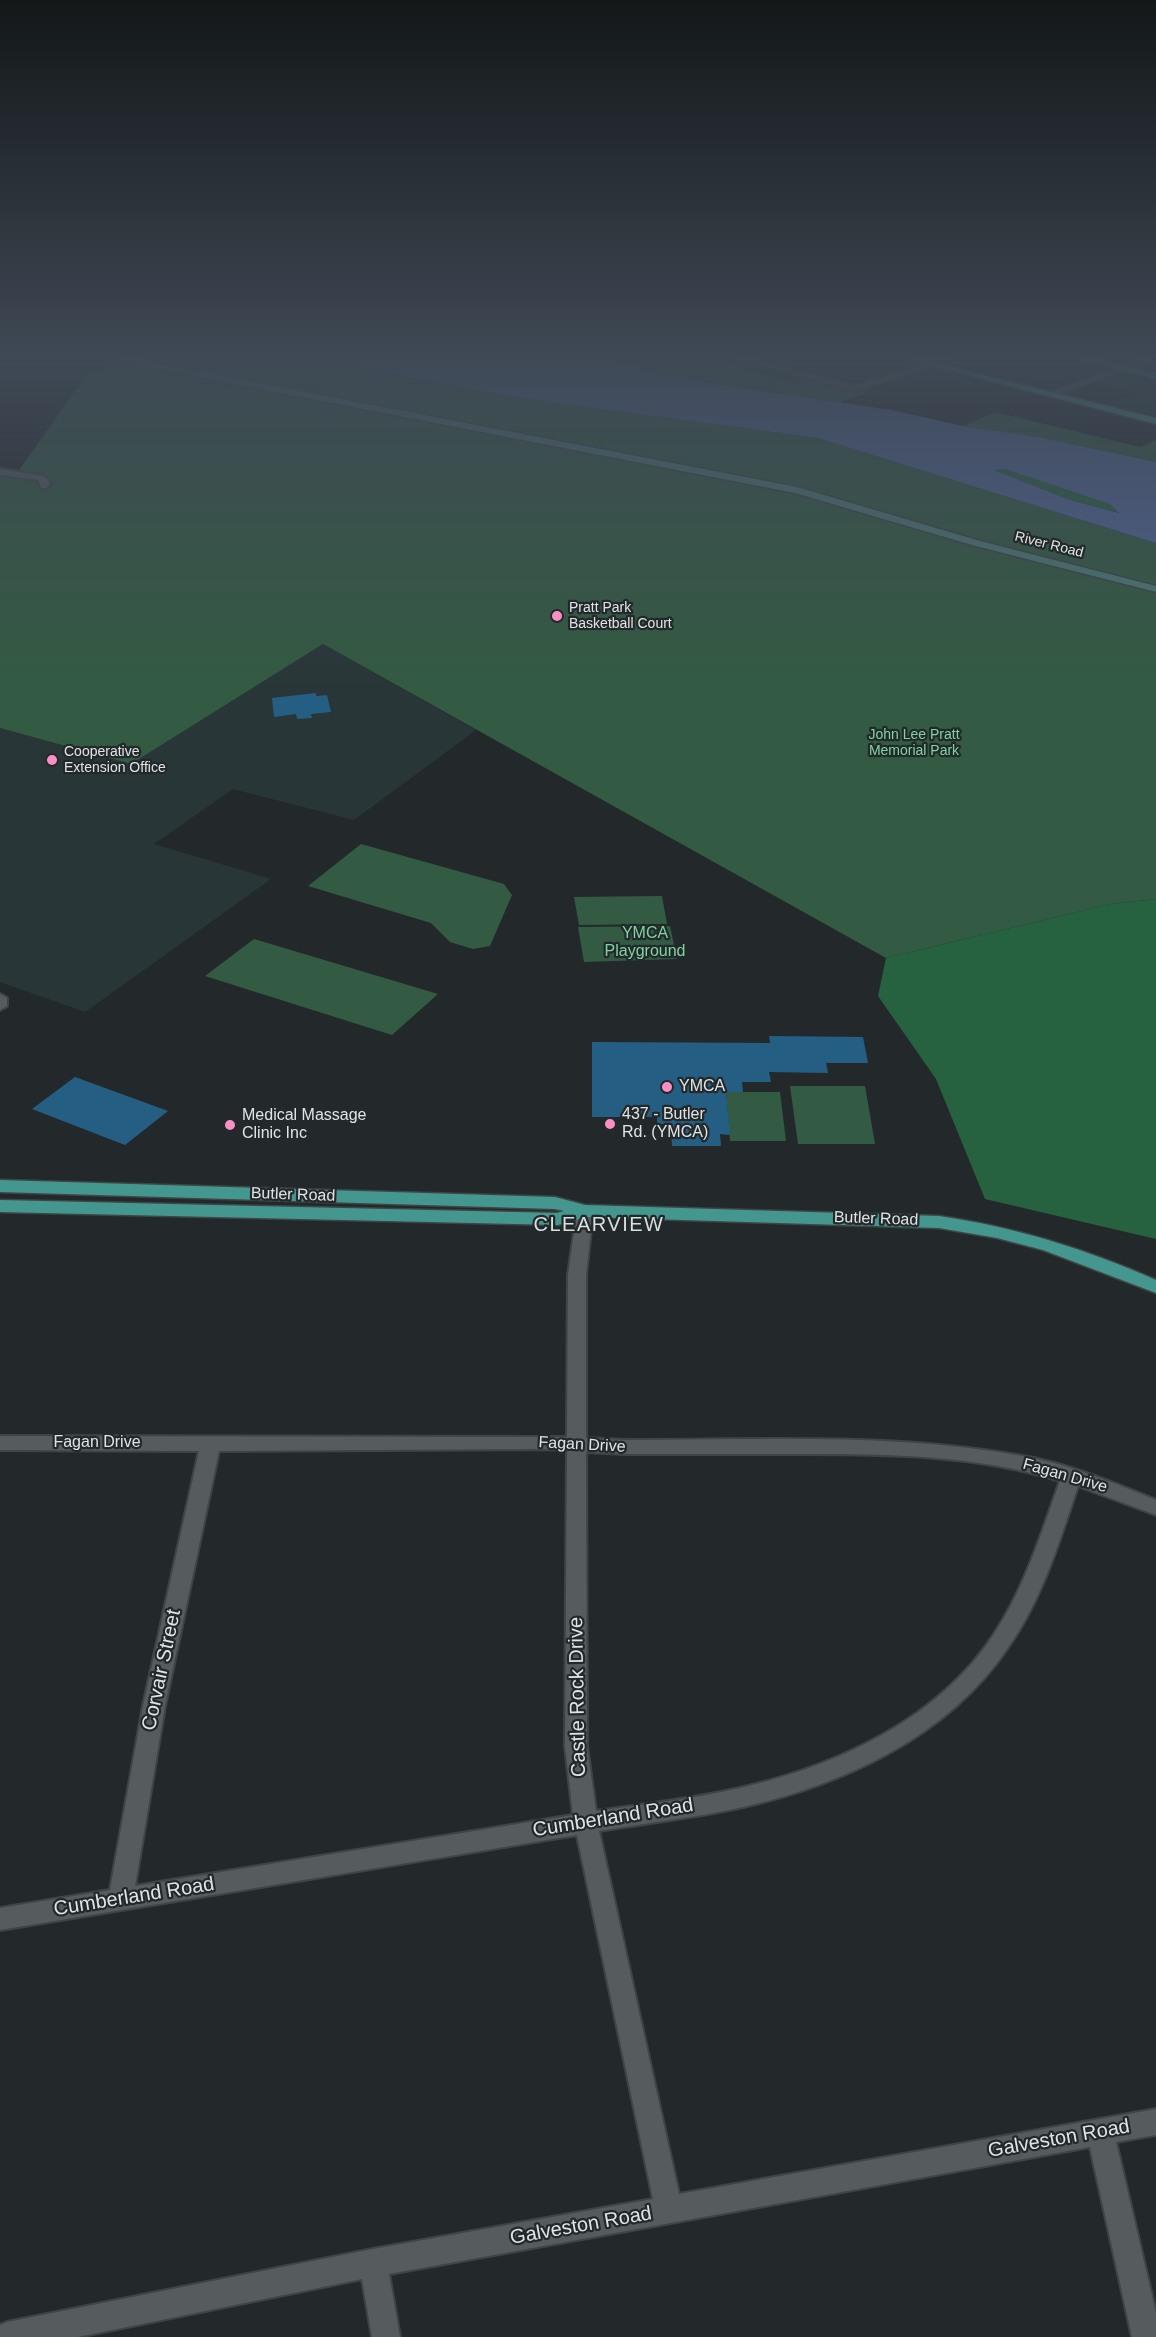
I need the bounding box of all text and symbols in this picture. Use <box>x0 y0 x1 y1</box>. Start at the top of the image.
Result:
street label: River Road <box>1013 528 1085 562</box>
place label: Pratt Park Basketball Court <box>569 600 672 632</box>
marker: Pratt Park Basketball Court <box>550 609 564 623</box>
park label: John Lee Pratt Memorial Park <box>868 727 960 760</box>
place label: Cooperative Extension Office <box>64 744 166 776</box>
marker: Cooperative Extension Office <box>45 753 59 767</box>
park label: YMCA Playground <box>605 924 685 962</box>
place label: YMCA <box>679 1077 725 1097</box>
marker: YMCA <box>660 1080 674 1094</box>
place label: 437 - Butler Rd. (YMCA) <box>622 1105 708 1143</box>
place label: Medical Massage Clinic Inc <box>242 1106 366 1144</box>
marker: 437 - Butler Rd. (YMCA) <box>603 1117 617 1131</box>
marker: Medical Massage Clinic Inc <box>223 1118 237 1132</box>
street label: Butler Road <box>250 1184 336 1206</box>
street label: Butler Road <box>833 1208 919 1230</box>
district label: CLEARVIEW <box>534 1213 664 1237</box>
street label: Fagan Drive <box>53 1433 141 1453</box>
street label: Fagan Drive <box>538 1433 626 1457</box>
street label: Fagan Drive <box>1020 1455 1110 1497</box>
street label: Corvair Street <box>137 1607 187 1733</box>
street label: Castle Rock Drive <box>565 1617 591 1777</box>
street label: Cumberland Road <box>531 1793 695 1843</box>
street label: Cumberland Road <box>52 1872 216 1922</box>
street label: Galveston Road <box>986 2115 1132 2163</box>
street label: Galveston Road <box>508 2202 654 2250</box>

